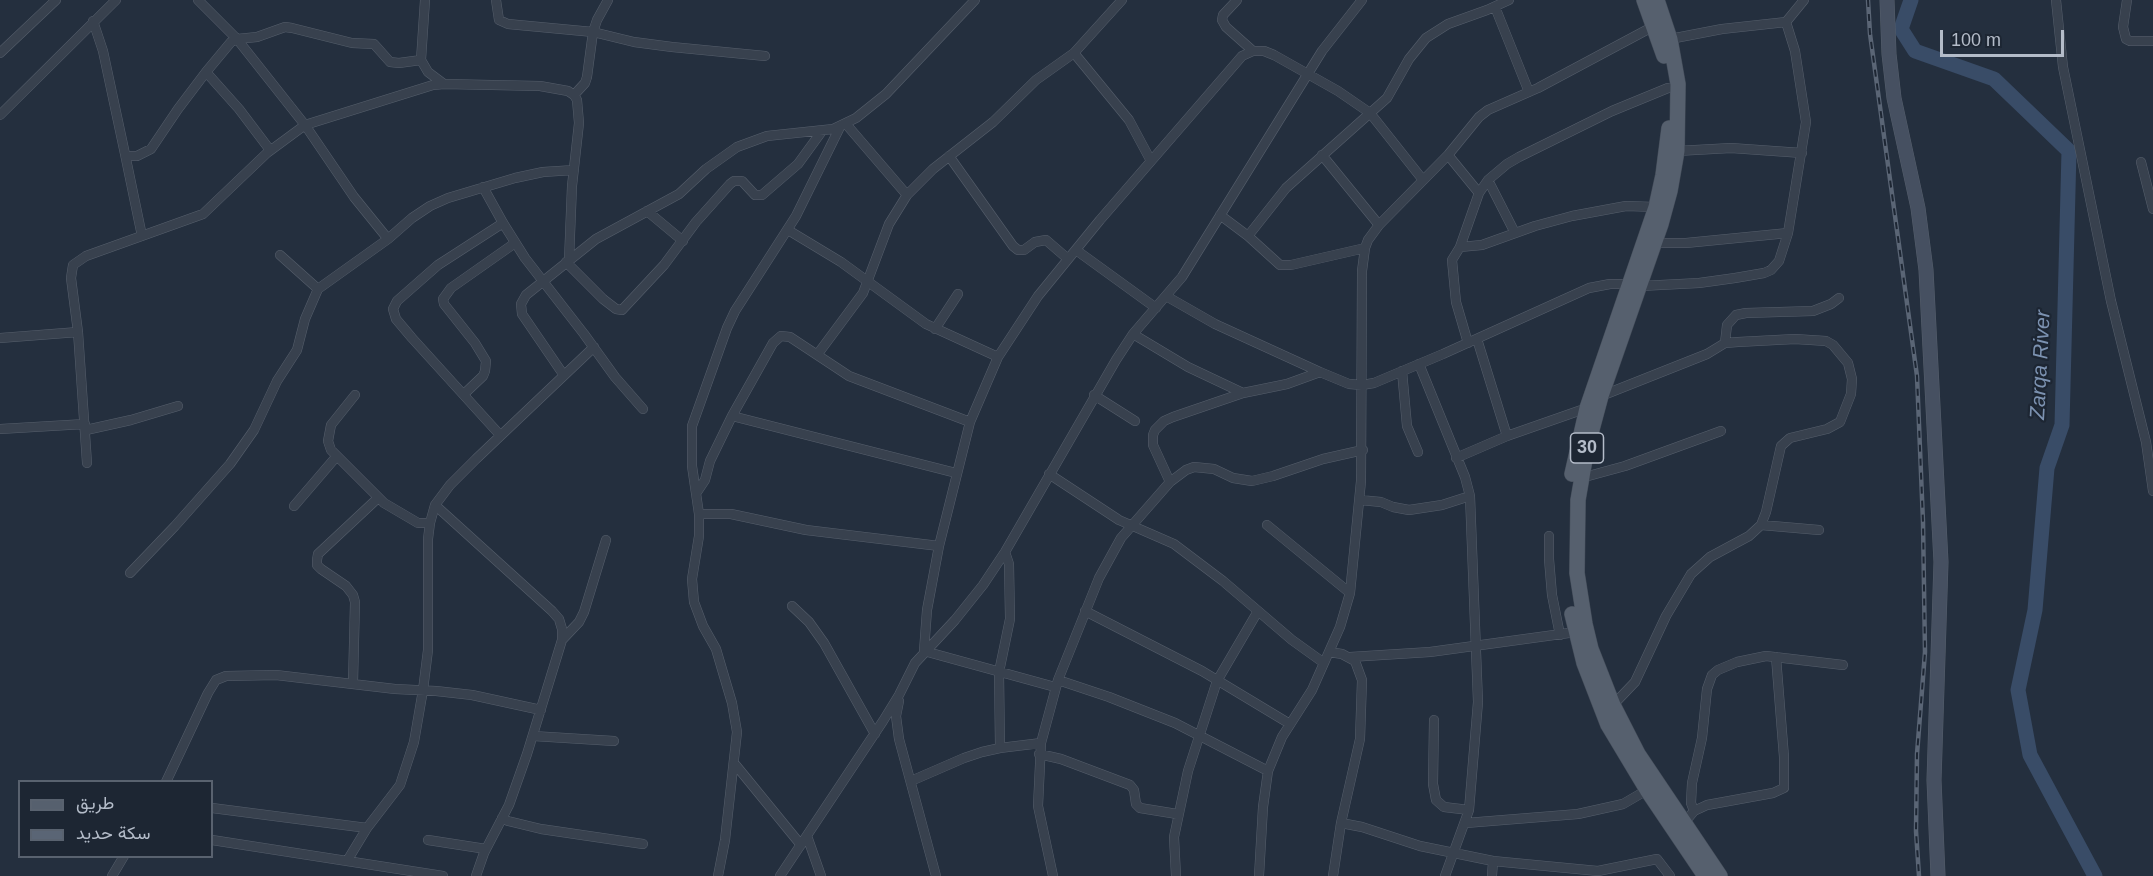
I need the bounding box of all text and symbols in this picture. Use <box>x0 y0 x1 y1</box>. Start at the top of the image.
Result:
scale bar <box>1943 18 2068 56</box>
text: 100 m <box>1951 30 2001 50</box>
water label: Zarqa River <box>2026 310 2056 420</box>
road number: 30 <box>1570 433 1604 463</box>
legend <box>18 780 213 858</box>
text: طريق <box>76 793 114 813</box>
text: سكة حديد <box>76 823 151 843</box>

